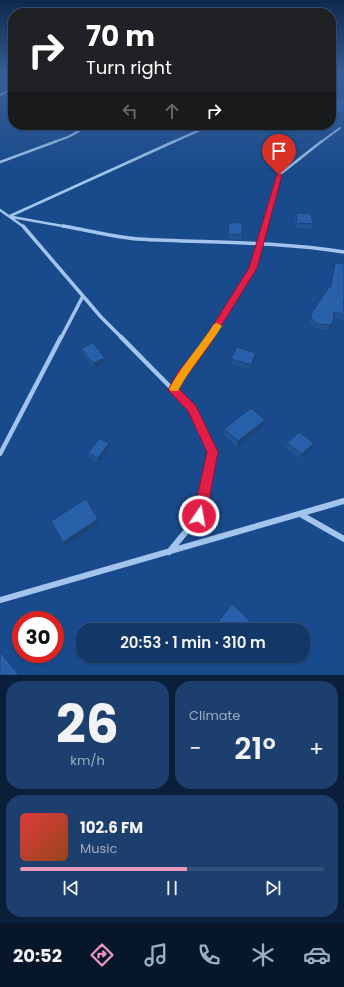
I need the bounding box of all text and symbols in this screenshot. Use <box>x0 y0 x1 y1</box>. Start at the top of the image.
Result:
text: 70 m <box>86 17 155 56</box>
icon: right <box>20 24 72 76</box>
text: Turn right <box>86 55 172 80</box>
icon: left <box>119 100 141 122</box>
icon: ahead <box>161 100 183 122</box>
icon: right <box>203 100 225 122</box>
pin <box>262 134 296 175</box>
icon: arrive <box>268 140 290 162</box>
position arrow <box>178 495 220 537</box>
speed limit sign: 30 <box>12 611 64 663</box>
text: 20:53 · 1 min · 310 m <box>120 632 266 653</box>
text: 26 <box>56 688 119 761</box>
text: Climate <box>189 706 240 725</box>
text: 21° <box>234 727 276 770</box>
text: − <box>189 733 201 764</box>
text: + <box>309 733 324 764</box>
text: km/h <box>70 751 105 770</box>
text: 102.6 FM <box>80 817 143 838</box>
text: Music <box>80 839 117 858</box>
icon: previous <box>60 877 82 899</box>
icon: pause <box>161 877 183 899</box>
icon: next <box>262 877 284 899</box>
icon: directions <box>88 941 116 969</box>
icon: music <box>142 941 170 969</box>
icon: phone <box>195 941 223 969</box>
icon: climate <box>249 941 277 969</box>
icon: car <box>303 941 331 969</box>
text: 20:52 <box>13 943 62 968</box>

